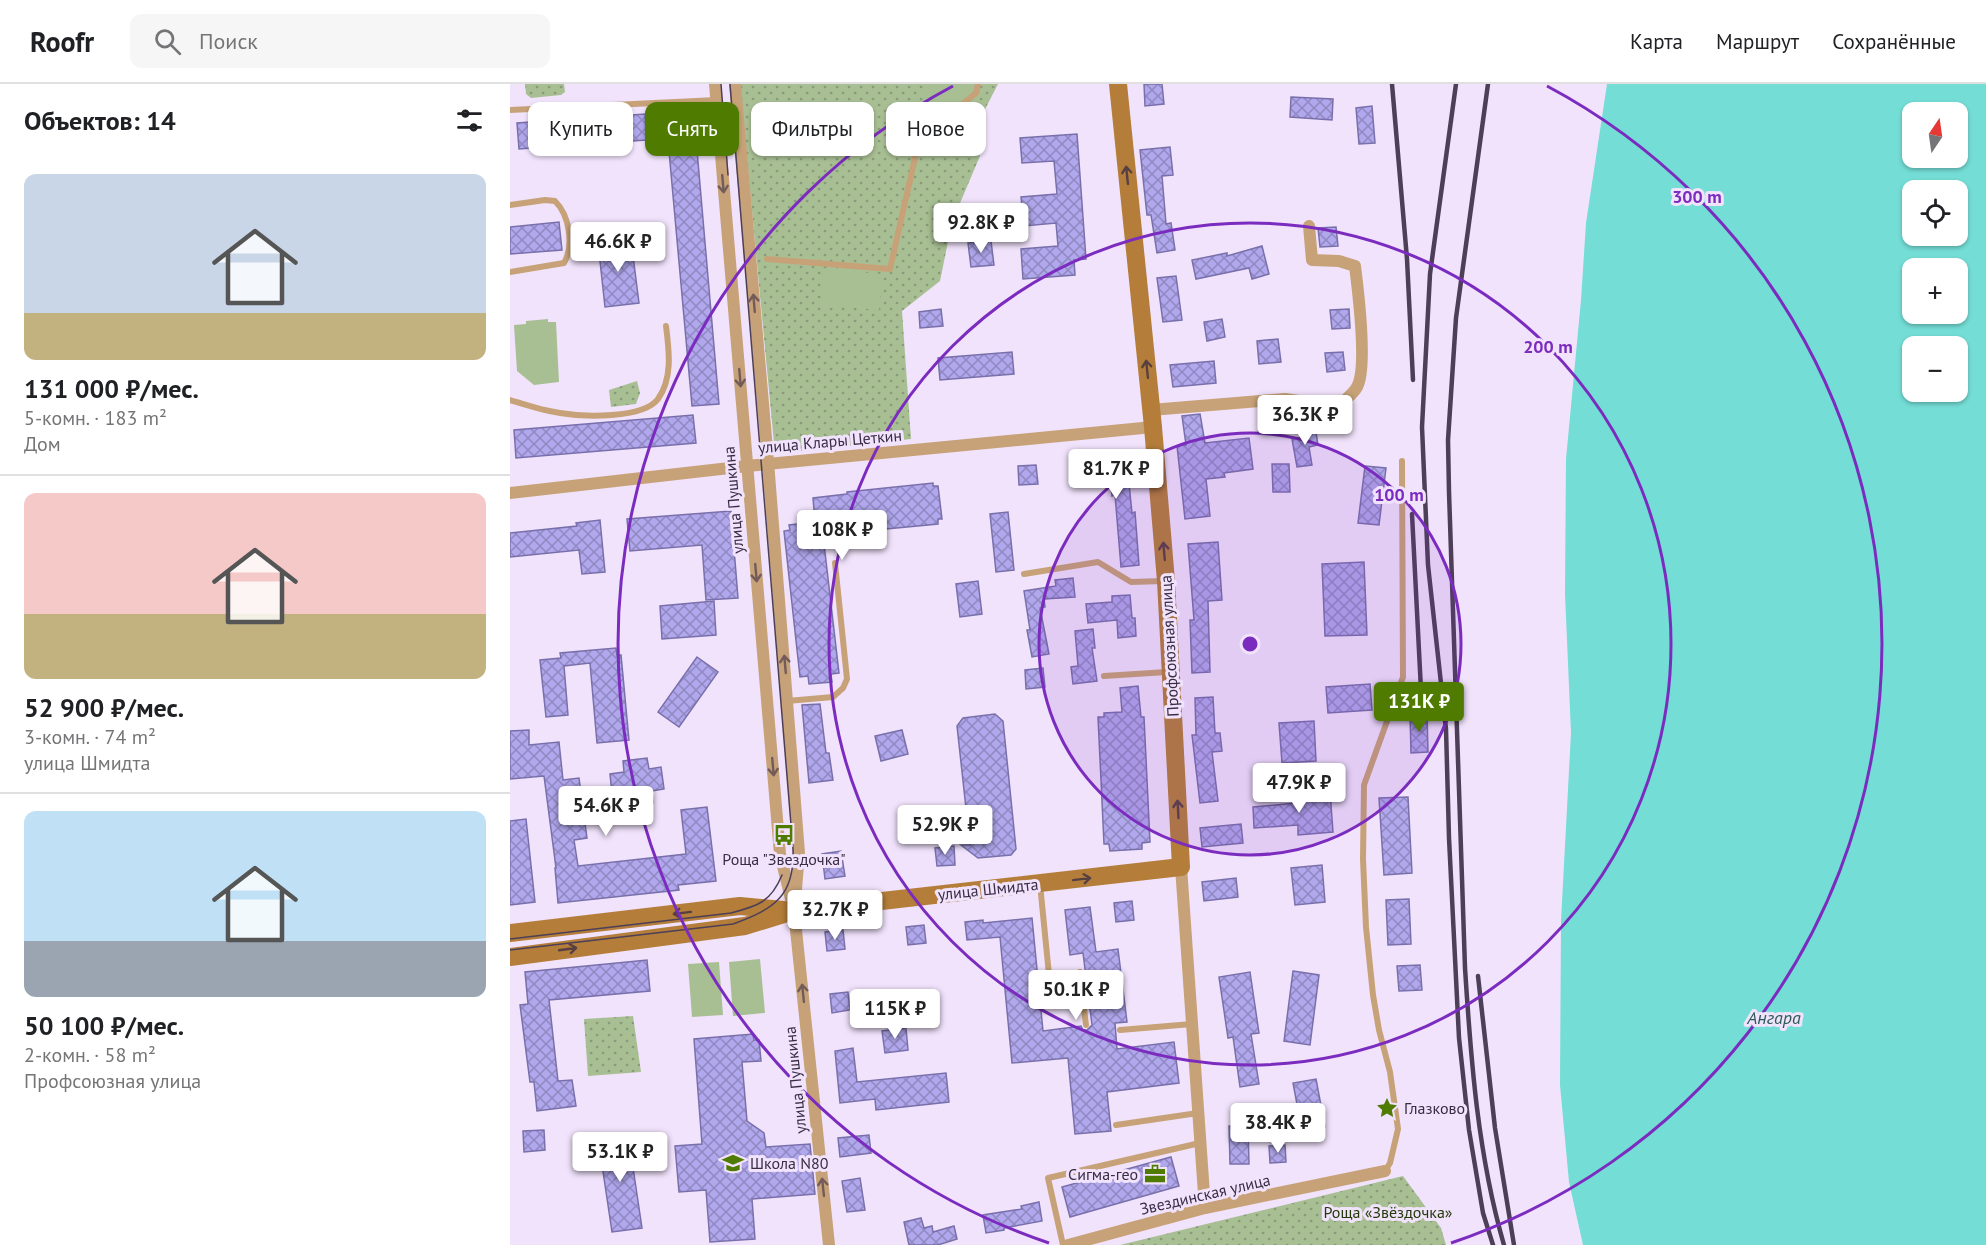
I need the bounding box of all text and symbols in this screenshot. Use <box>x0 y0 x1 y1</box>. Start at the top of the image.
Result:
search box <box>130 14 550 68</box>
text: Roofr <box>30 23 94 60</box>
icon: search <box>151 25 184 58</box>
text: Поиск <box>199 27 258 55</box>
text: Карта <box>1630 28 1683 55</box>
text: Маршрут <box>1716 28 1799 55</box>
text: Сохранённые <box>1832 28 1956 55</box>
chip: Купить <box>528 102 633 156</box>
chip: Снять <box>645 102 739 156</box>
chip: Фильтры <box>751 102 874 156</box>
chip: Новое <box>886 102 986 156</box>
north arrow <box>1902 102 1968 168</box>
map controls <box>1902 102 1968 402</box>
text: Объектов: 14 <box>24 104 176 137</box>
icon: filters <box>453 104 486 137</box>
one-way arrow <box>1121 166 1132 186</box>
one-way arrow <box>718 174 729 194</box>
button: locate <box>1902 180 1968 246</box>
text: 300 m <box>1672 185 1722 208</box>
pin: 92.8K ₽ <box>926 203 1036 254</box>
text: 92.8K ₽ <box>947 209 1015 235</box>
icon: home <box>201 213 309 321</box>
pin: 46.6K ₽ <box>563 222 673 273</box>
text: 46.6K ₽ <box>584 228 652 254</box>
button: + <box>1902 258 1968 324</box>
one-way arrow <box>748 293 759 313</box>
text: 200 m <box>1523 335 1573 358</box>
button: − <box>1902 336 1968 402</box>
one-way arrow <box>1141 360 1152 380</box>
one-way arrow <box>735 368 746 388</box>
text: 131 000 ₽/мес. <box>24 372 199 405</box>
pin: 36.3K ₽ <box>1250 395 1360 446</box>
text: 36.3K ₽ <box>1271 401 1339 427</box>
text: 5-комн. · 183 m² <box>24 405 167 431</box>
street label: улица Клары Цеткин <box>757 425 903 457</box>
text: Дом <box>24 431 61 457</box>
street label: улица Пушкина <box>718 445 748 555</box>
pin: 81.7K ₽ <box>1061 449 1171 500</box>
text: 81.7K ₽ <box>1082 455 1150 481</box>
text: 100 m <box>1374 483 1424 506</box>
pin: 108K ₽ <box>793 510 891 561</box>
text: 108K ₽ <box>811 516 873 542</box>
icon: home <box>201 532 309 640</box>
one-way arrow <box>1158 542 1169 562</box>
one-way arrow <box>751 562 762 582</box>
street label: Профсоюзная улица <box>1155 575 1183 717</box>
centre of rings <box>1240 634 1260 654</box>
one-way arrow <box>779 655 790 675</box>
pin: 131K ₽ <box>1370 682 1468 733</box>
text: 131K ₽ <box>1388 688 1450 714</box>
text: 52 900 ₽/мес. <box>24 691 184 724</box>
text: 3-комн. · 74 m² <box>24 724 156 750</box>
text: улица Шмидта <box>24 750 150 776</box>
one-way arrow <box>768 757 779 777</box>
pin: 47.9K ₽ <box>1244 763 1354 814</box>
text: 47.9K ₽ <box>1267 769 1331 795</box>
pin: 54.6K ₽ <box>551 786 661 837</box>
text: 54.6K ₽ <box>572 792 640 818</box>
one-way arrow <box>1172 800 1183 820</box>
pin: 52.9K ₽ <box>890 805 1000 856</box>
text: 52.9K ₽ <box>911 811 979 837</box>
bus stop icon: Роща "Звездочка" <box>772 823 796 847</box>
place label: Роща "Звездочка" <box>722 849 846 869</box>
icon: home <box>201 850 309 958</box>
one-way arrow <box>1072 873 1091 884</box>
street label: улица Шмидта <box>937 874 1039 904</box>
pin: 32.7K ₽ <box>780 890 890 941</box>
text: 32.7K ₽ <box>801 896 869 922</box>
one-way arrow <box>672 907 692 918</box>
one-way arrow <box>558 943 577 954</box>
pin: 50.1K ₽ <box>1021 970 1131 1021</box>
text: 50.1K ₽ <box>1042 976 1110 1002</box>
one-way arrow <box>797 983 808 1003</box>
pin: 115K ₽ <box>846 989 944 1040</box>
text: 115K ₽ <box>864 995 926 1021</box>
water label: Ангара <box>1746 1006 1801 1029</box>
text: 50 100 ₽/мес. <box>24 1009 184 1042</box>
street label: улица Пушкина <box>779 1025 811 1135</box>
text: 2-комн. · 58 m² <box>24 1042 156 1068</box>
text: Профсоюзная улица <box>24 1068 201 1094</box>
place icon: Глазково <box>1375 1096 1399 1120</box>
place label: Глазково <box>1404 1098 1465 1118</box>
pin: 38.4K ₽ <box>1223 1103 1333 1154</box>
text: 38.4K ₽ <box>1244 1109 1312 1135</box>
pin: 53.1K ₽ <box>565 1132 675 1183</box>
text: 53.1K ₽ <box>586 1138 654 1164</box>
school or university icon: Школа N80 <box>721 1151 745 1175</box>
place label: Школа N80 <box>750 1153 829 1173</box>
office icon: Сигма-гео <box>1143 1162 1167 1186</box>
place label: Сигма-гео <box>1068 1164 1138 1184</box>
street label: Звездинская улица <box>1138 1169 1272 1219</box>
one-way arrow <box>817 1177 828 1197</box>
park label: Роща «Звёздочка» <box>1324 1202 1453 1222</box>

